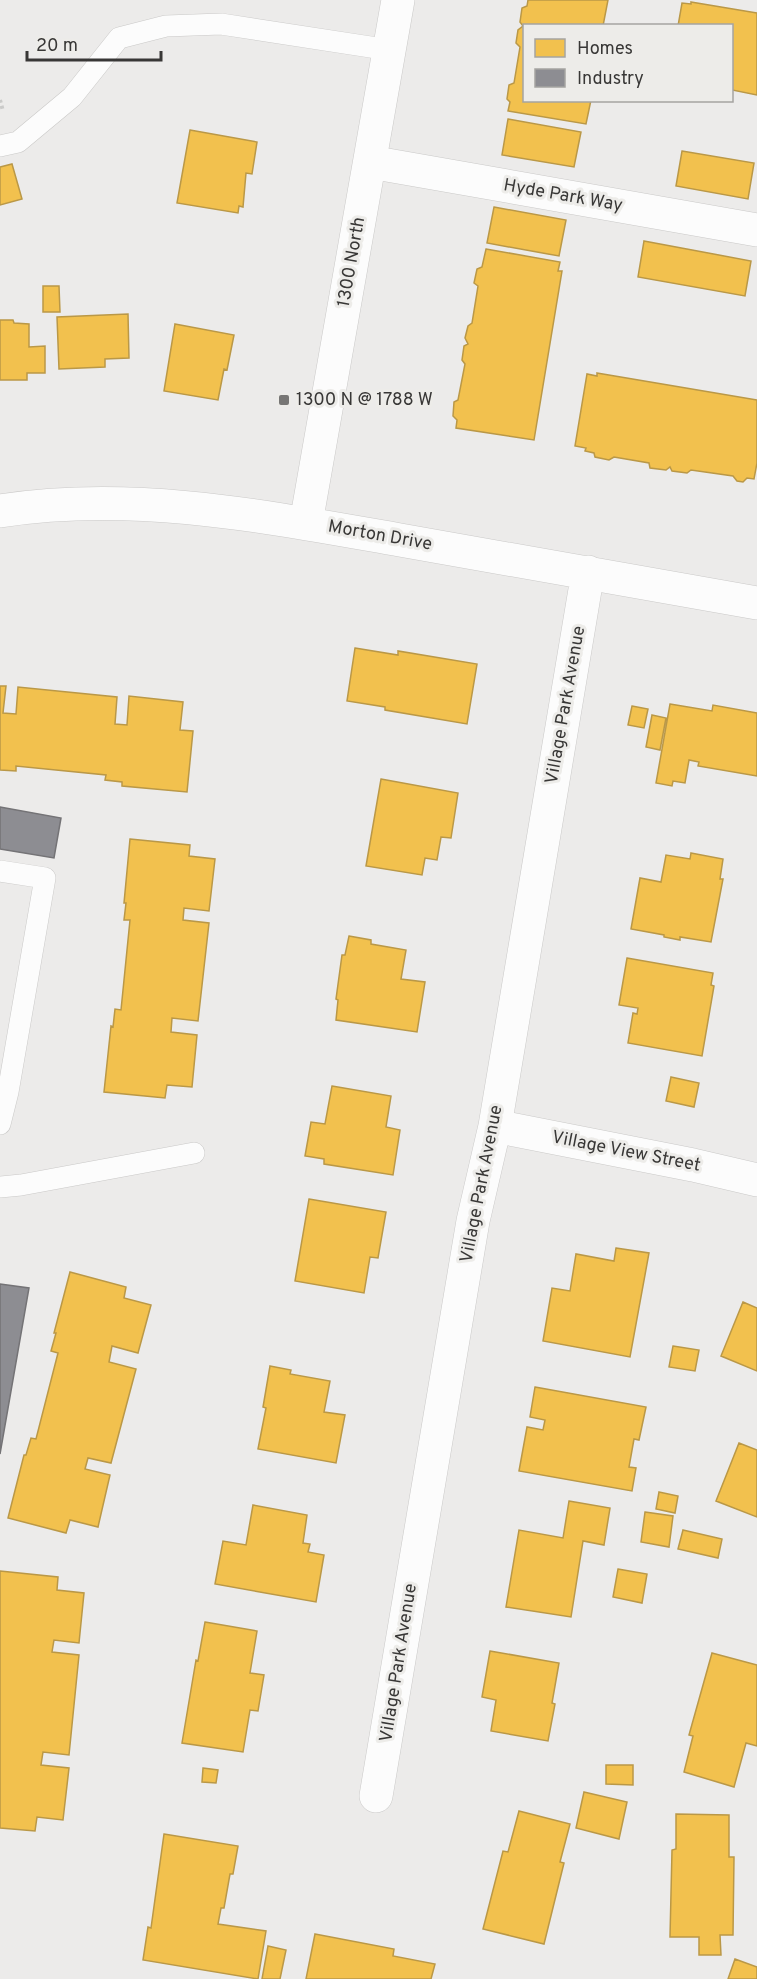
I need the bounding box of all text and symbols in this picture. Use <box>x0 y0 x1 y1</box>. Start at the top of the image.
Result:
scale bar <box>27 24 160 62</box>
legend <box>523 24 733 102</box>
text: 20 m <box>36 35 78 58</box>
text: Homes <box>577 38 633 61</box>
text: Industry <box>577 68 644 91</box>
street label: Hyde Park Way <box>502 174 624 218</box>
street label: 1300 North <box>333 215 371 309</box>
place label: 1300 N @ 1788 W <box>296 389 433 412</box>
marker: 1300 N @ 1788 W <box>277 393 291 407</box>
street label: Morton Drive <box>326 516 434 556</box>
street label: Village Park Avenue <box>541 624 591 786</box>
street label: Village Park Avenue <box>455 1103 509 1265</box>
street label: Village View Street <box>550 1126 702 1178</box>
street label: Village Park Avenue <box>375 1582 423 1744</box>

